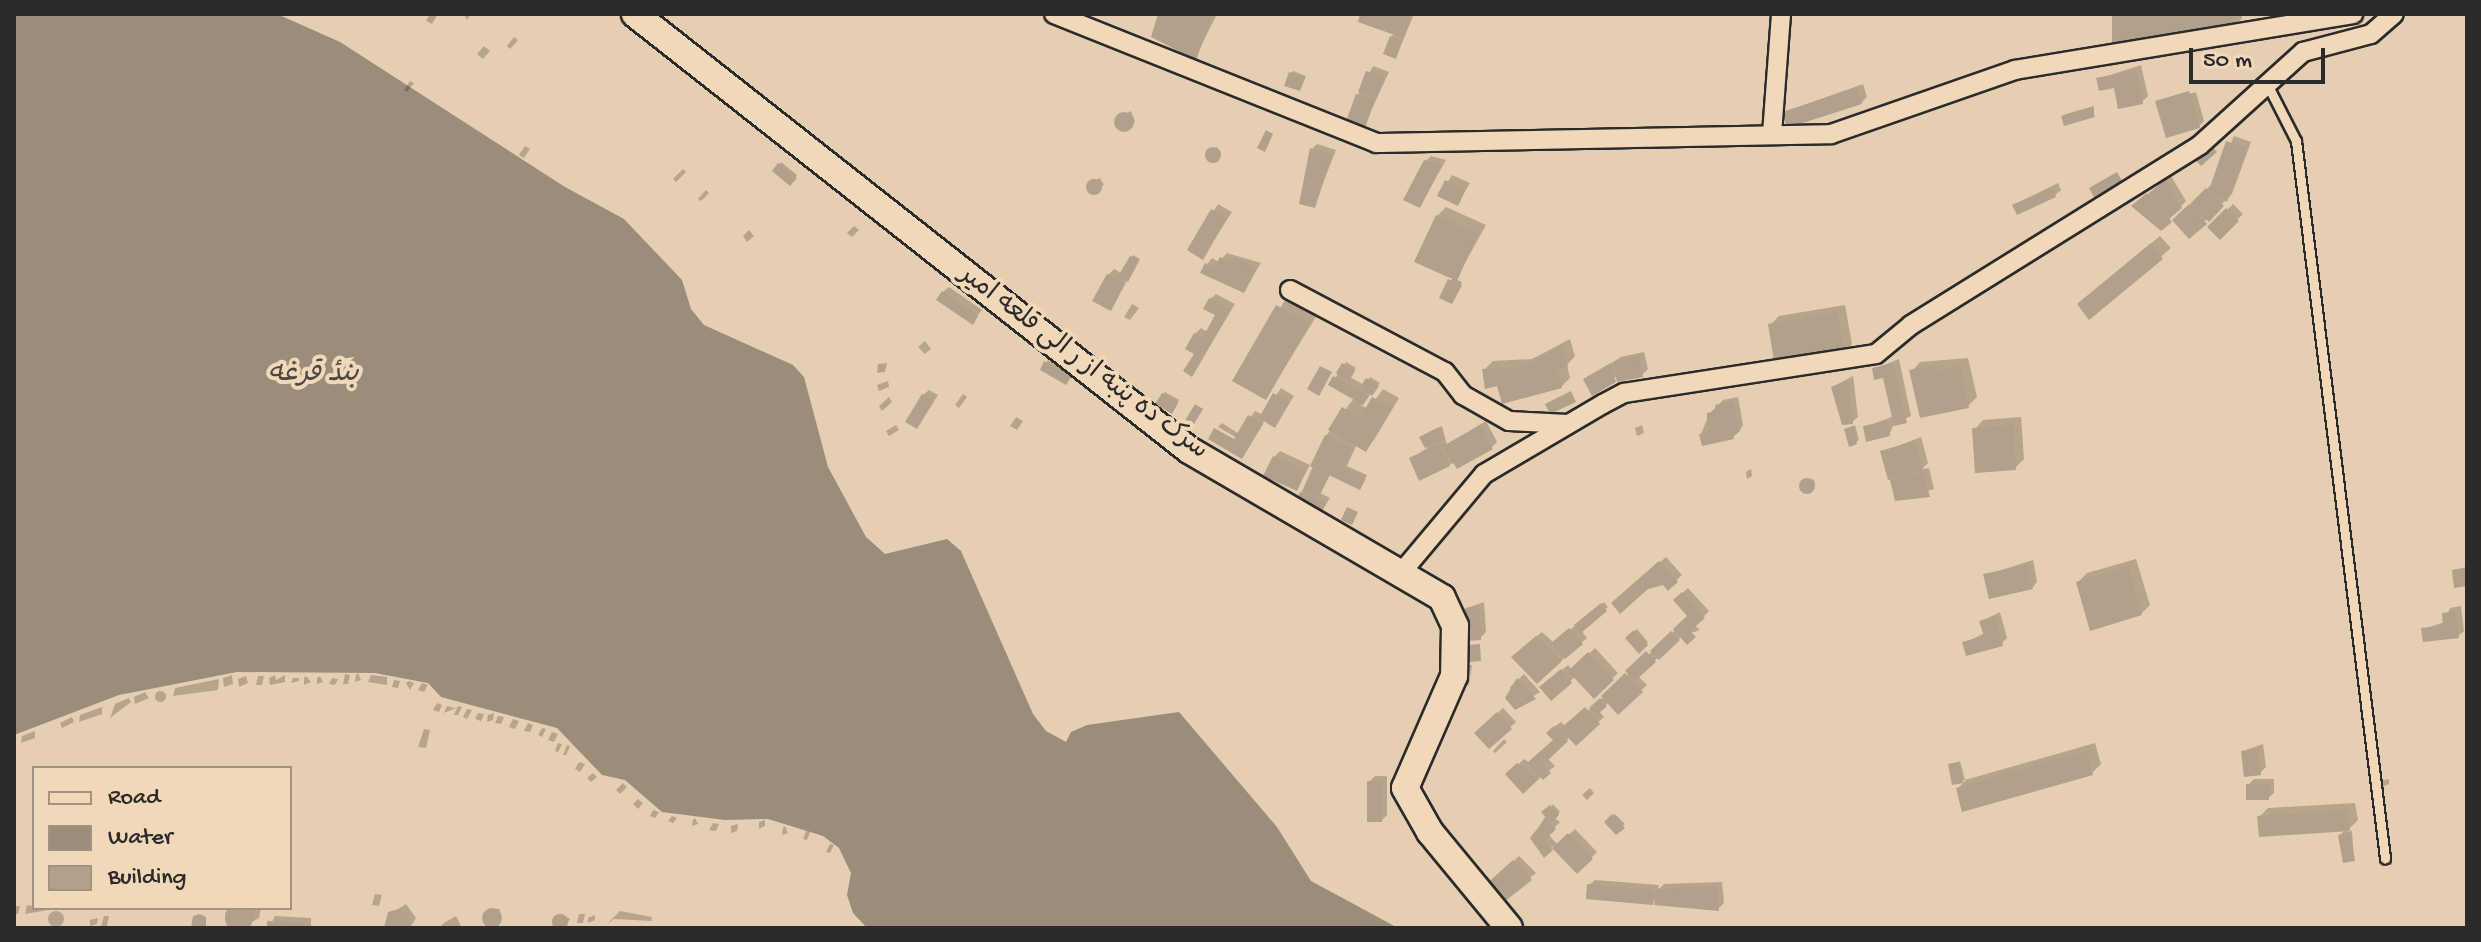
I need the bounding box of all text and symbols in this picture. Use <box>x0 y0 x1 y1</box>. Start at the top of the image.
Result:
scale bar <box>2193 32 2329 82</box>
text: 50 m <box>2203 47 2252 76</box>
street label: سرک ده پنبه از ر الی قلعه امیر <box>951 260 1213 468</box>
water label: بندٔ قرغه <box>268 358 358 392</box>
legend <box>32 766 292 910</box>
text: Road <box>108 784 160 813</box>
text: Water <box>108 824 172 853</box>
text: Building <box>108 864 186 893</box>

